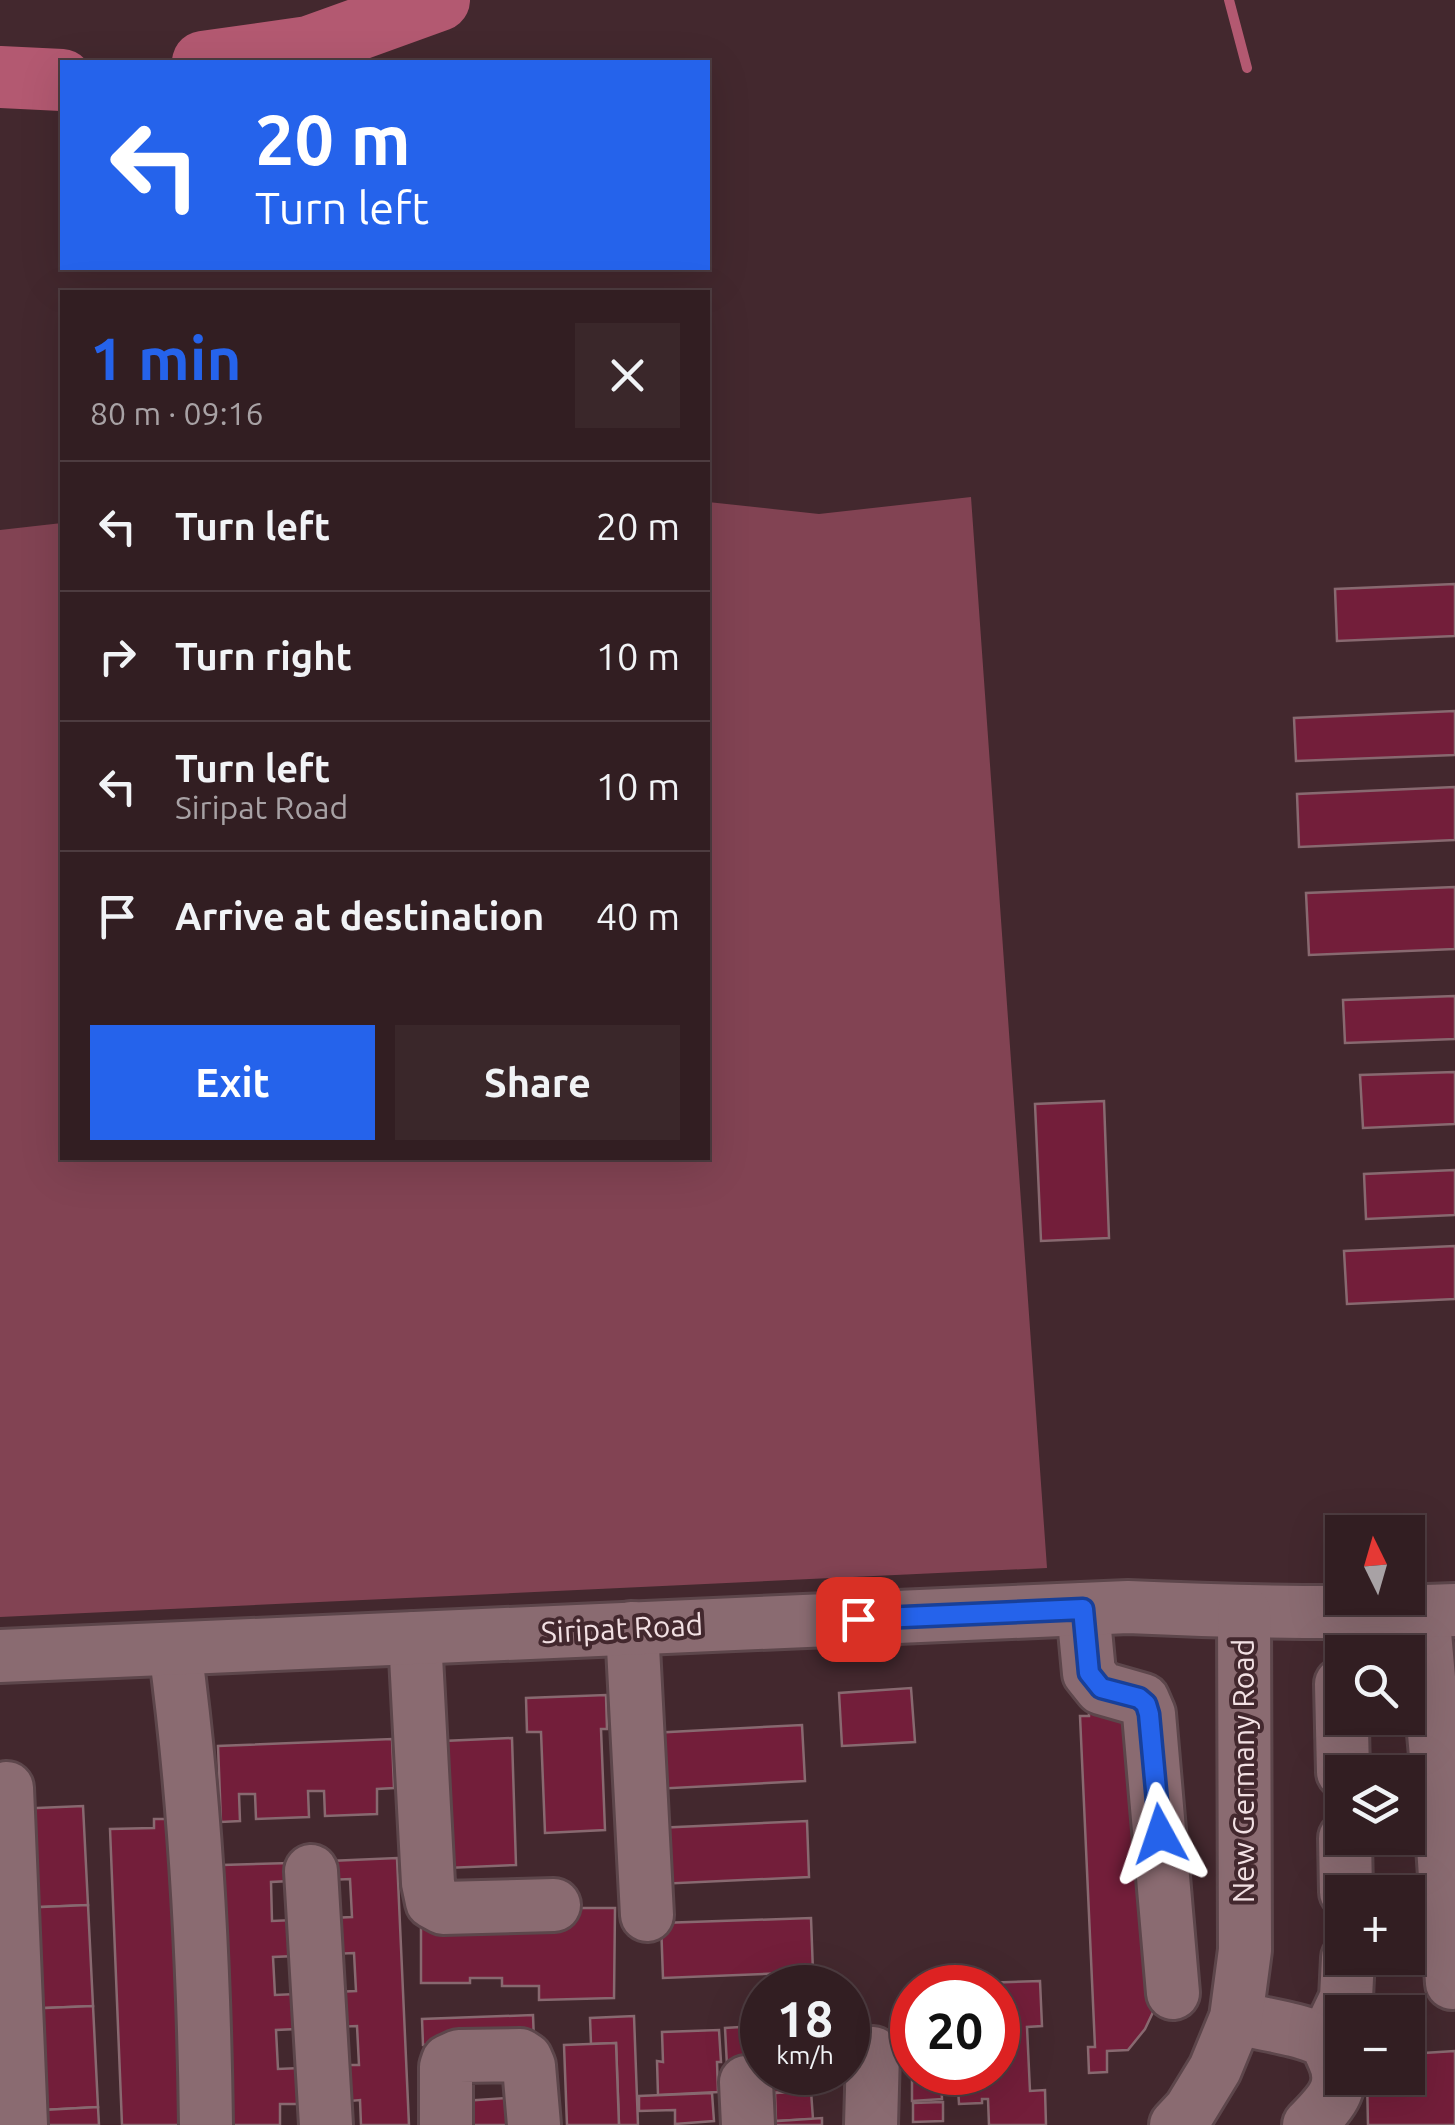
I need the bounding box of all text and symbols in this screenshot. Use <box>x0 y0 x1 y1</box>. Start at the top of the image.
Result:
icon: left <box>90 100 220 230</box>
text: 20 m <box>255 100 411 178</box>
text: Turn left <box>255 182 429 233</box>
button: close <box>575 323 680 428</box>
text: 1 min <box>90 324 242 391</box>
text: 80 m · 09:16 <box>90 395 264 431</box>
icon: left <box>90 499 145 554</box>
text: Turn left <box>175 505 330 547</box>
text: 20 m <box>596 505 680 547</box>
icon: right <box>90 629 145 684</box>
text: Turn right <box>175 635 352 677</box>
text: 10 m <box>596 635 680 677</box>
text: Turn left <box>175 747 330 789</box>
icon: left <box>90 759 145 814</box>
text: 10 m <box>596 765 680 807</box>
text: Siripat Road <box>175 789 348 825</box>
icon: arrive <box>90 889 145 944</box>
text: Arrive at destination <box>175 895 544 937</box>
text: 40 m <box>596 895 680 937</box>
button: Exit <box>90 1025 375 1140</box>
button: Share <box>395 1025 680 1140</box>
north arrow <box>1325 1515 1425 1615</box>
map controls <box>1325 1515 1425 2095</box>
pin <box>816 1577 901 1662</box>
icon: arrive <box>831 1592 886 1647</box>
street label: Siripat Road <box>540 1607 704 1649</box>
button: search <box>1325 1635 1425 1735</box>
street label: New Germany Road <box>1226 1639 1260 1903</box>
button: layers <box>1325 1755 1425 1855</box>
position arrow <box>1108 1782 1212 1886</box>
button: + <box>1325 1875 1425 1975</box>
speed limit sign: 20 <box>890 1965 1020 2095</box>
text: 18 <box>777 1990 833 2046</box>
button: − <box>1325 1995 1425 2095</box>
text: km/h <box>776 2041 834 2069</box>

